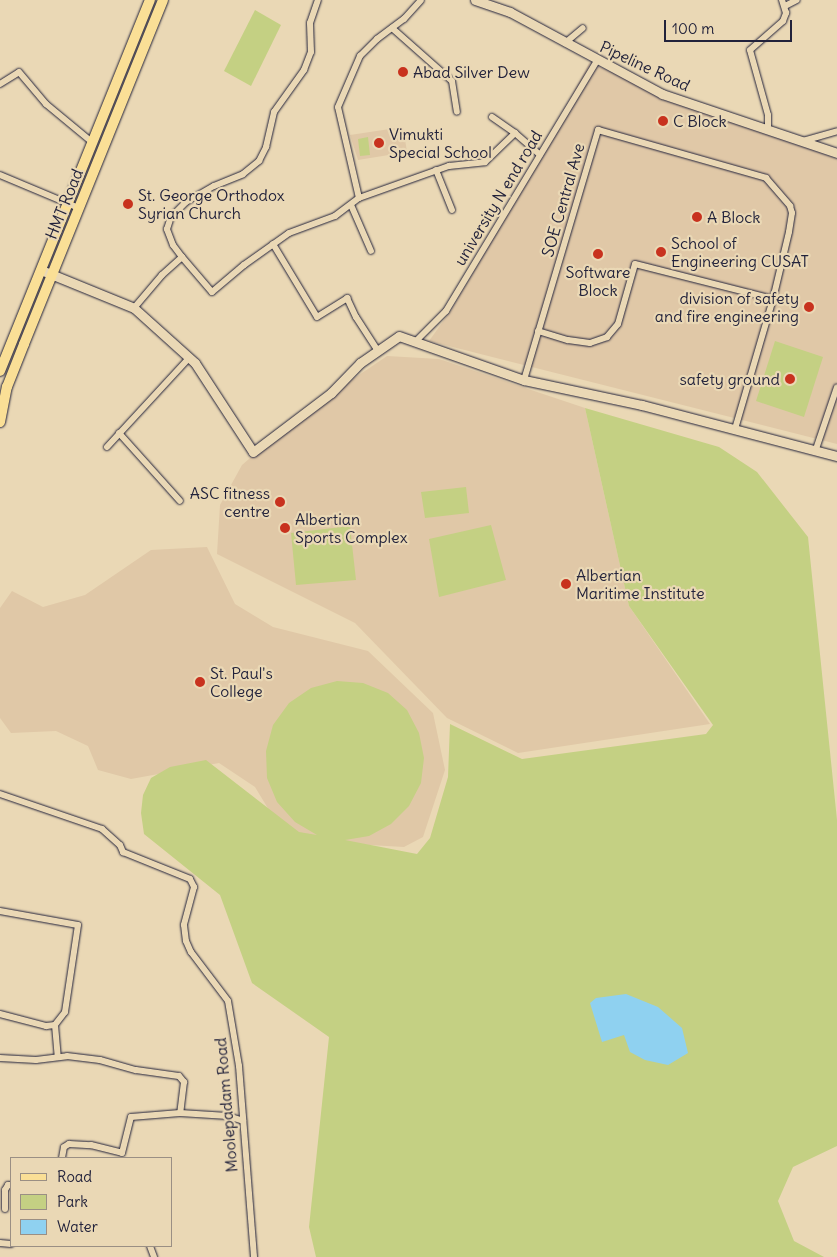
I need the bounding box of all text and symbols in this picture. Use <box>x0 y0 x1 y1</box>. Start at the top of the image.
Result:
scale bar <box>667 10 794 42</box>
text: 100 m <box>672 19 714 38</box>
street label: Pipeline Road <box>597 37 693 95</box>
place label: Abad Silver Dew <box>413 62 530 82</box>
marker: Abad Silver Dew <box>397 66 409 78</box>
place label: C Block <box>673 111 727 131</box>
marker: C Block <box>657 115 669 127</box>
place label: Vimukti Special School <box>389 124 492 162</box>
street label: university N end road <box>450 127 546 269</box>
marker: Vimukti Special School <box>373 137 385 149</box>
street label: SOE Central Ave <box>538 141 588 259</box>
street label: HMT Road <box>41 166 87 242</box>
place label: St. George Orthodox Syrian Church <box>138 185 285 223</box>
marker: St. George Orthodox Syrian Church <box>122 198 134 210</box>
place label: A Block <box>707 207 760 227</box>
marker: A Block <box>691 211 703 223</box>
place label: School of Engineering CUSAT <box>671 233 809 271</box>
marker: School of Engineering CUSAT <box>655 246 667 258</box>
marker: Software Block <box>592 248 604 260</box>
place label: Software Block <box>566 262 630 300</box>
place label: division of safety and fire engineering <box>655 288 799 326</box>
marker: division of safety and fire engineering <box>803 301 815 313</box>
place label: safety ground <box>680 369 780 389</box>
marker: safety ground <box>784 373 796 385</box>
place label: ASC fitness centre <box>190 483 270 521</box>
marker: ASC fitness centre <box>274 496 286 508</box>
place label: Albertian Sports Complex <box>295 509 408 547</box>
marker: Albertian Sports Complex <box>279 522 291 534</box>
place label: Albertian Maritime Institute <box>576 565 705 603</box>
marker: Albertian Maritime Institute <box>560 578 572 590</box>
place label: St. Paul's College <box>210 663 273 701</box>
marker: St. Paul's College <box>194 676 206 688</box>
street label: Moolepadam Road <box>211 1037 241 1173</box>
legend <box>10 1157 172 1247</box>
text: Road <box>57 1167 92 1186</box>
text: Park <box>57 1192 88 1211</box>
text: Water <box>57 1217 98 1236</box>

